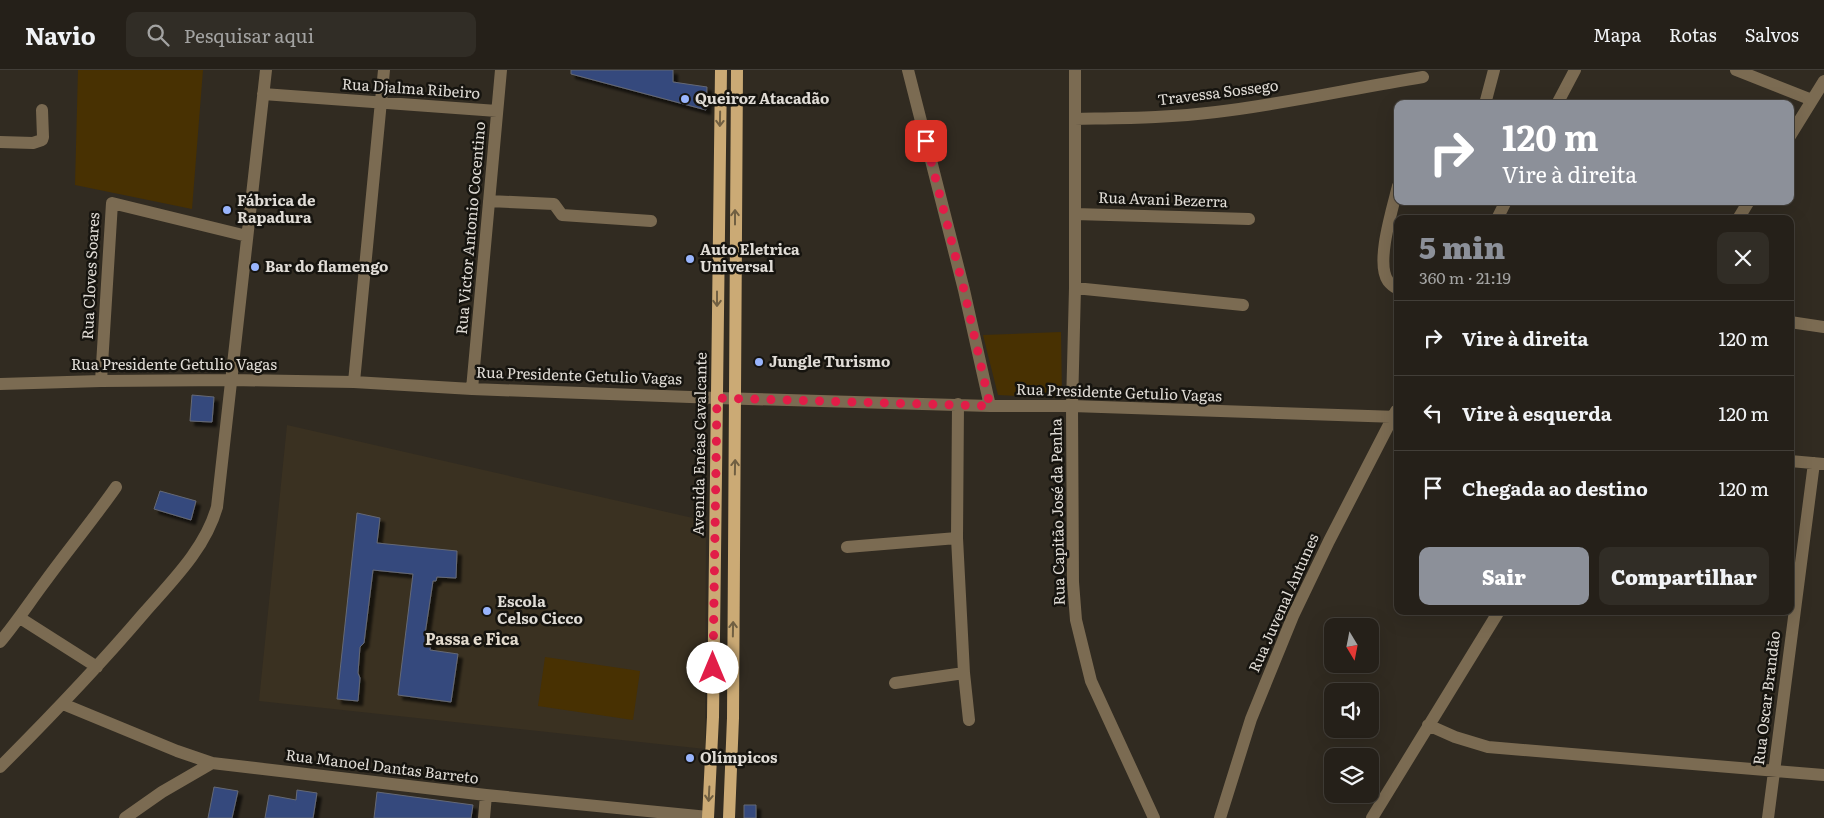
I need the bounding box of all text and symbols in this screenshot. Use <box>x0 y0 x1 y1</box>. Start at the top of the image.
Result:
search box <box>126 12 476 57</box>
text: Navio <box>25 17 96 52</box>
icon: search <box>144 21 172 49</box>
text: Pesquisar aqui <box>184 21 314 49</box>
text: Mapa <box>1593 21 1641 48</box>
text: Rotas <box>1669 21 1717 48</box>
text: Salvos <box>1745 21 1799 48</box>
street label: Rua Djalma Ribeiro <box>341 71 481 104</box>
street label: Travessa Sossego <box>1156 73 1280 110</box>
place label: Queiroz Atacadão <box>695 86 829 109</box>
marker: Queiroz Atacadão <box>679 93 691 105</box>
one-way arrow <box>716 110 725 126</box>
text: 120 m <box>1502 110 1599 162</box>
street label: Rua Victor Antonio Cocentino <box>449 120 490 335</box>
pin <box>905 120 947 162</box>
icon: right <box>1419 120 1484 185</box>
icon: arrive <box>912 127 940 155</box>
text: Vire à direita <box>1502 157 1637 190</box>
street label: Rua Avani Bezerra <box>1098 185 1229 212</box>
place label: Fábrica de Rapadura <box>237 188 316 228</box>
marker: Fábrica de Rapadura <box>221 204 233 216</box>
one-way arrow <box>730 209 740 226</box>
street label: Rua Cloves Soares <box>75 211 104 340</box>
text: 5 min <box>1419 224 1505 268</box>
button: close <box>1717 232 1769 284</box>
place label: Auto Eletrica Universal <box>700 237 800 277</box>
marker: Auto Eletrica Universal <box>684 253 696 265</box>
place label: Bar do flamengo <box>265 254 388 277</box>
marker: Bar do flamengo <box>249 261 261 273</box>
text: 360 m · 21:19 <box>1419 265 1511 289</box>
one-way arrow <box>712 290 722 306</box>
icon: right <box>1419 324 1447 352</box>
text: Vire à direita <box>1462 324 1589 352</box>
text: 120 m <box>1718 324 1769 352</box>
place label: Jungle Turismo <box>769 349 890 372</box>
street label: Rua Presidente Getulio Vagas <box>71 352 277 375</box>
street label: Avenida Enéas Cavalcante <box>685 352 712 536</box>
marker: Jungle Turismo <box>753 356 765 368</box>
street label: Rua Presidente Getulio Vagas <box>476 359 683 390</box>
street label: Rua Presidente Getulio Vagas <box>1016 376 1223 407</box>
icon: left <box>1419 399 1447 427</box>
text: Vire à esquerda <box>1462 399 1612 427</box>
text: 120 m <box>1718 399 1769 427</box>
street label: Rua Capitão José da Penha <box>1043 417 1070 606</box>
one-way arrow <box>730 459 740 476</box>
icon: arrive <box>1419 474 1447 502</box>
text: Chegada ao destino <box>1462 474 1648 502</box>
text: 120 m <box>1718 474 1769 502</box>
street label: Rua Juvenal Antunes <box>1242 529 1324 675</box>
button: Sair <box>1419 547 1589 605</box>
button: Compartilhar <box>1599 547 1769 605</box>
place label: Escola Celso Cicco <box>497 589 583 629</box>
marker: Escola Celso Cicco <box>481 605 493 617</box>
north arrow <box>1324 618 1379 672</box>
map controls <box>1324 618 1379 803</box>
one-way arrow <box>728 622 738 638</box>
district label: Passa e Fica <box>425 626 520 650</box>
street label: Rua Oscar Brandão <box>1746 629 1785 766</box>
position arrow <box>686 641 738 693</box>
button: sound <box>1324 683 1379 738</box>
street label: Rua Manoel Dantas Barreto <box>284 742 480 789</box>
place label: Olímpicos <box>700 745 778 768</box>
button: layers <box>1324 748 1379 803</box>
marker: Olímpicos <box>684 752 696 764</box>
one-way arrow <box>705 785 714 801</box>

